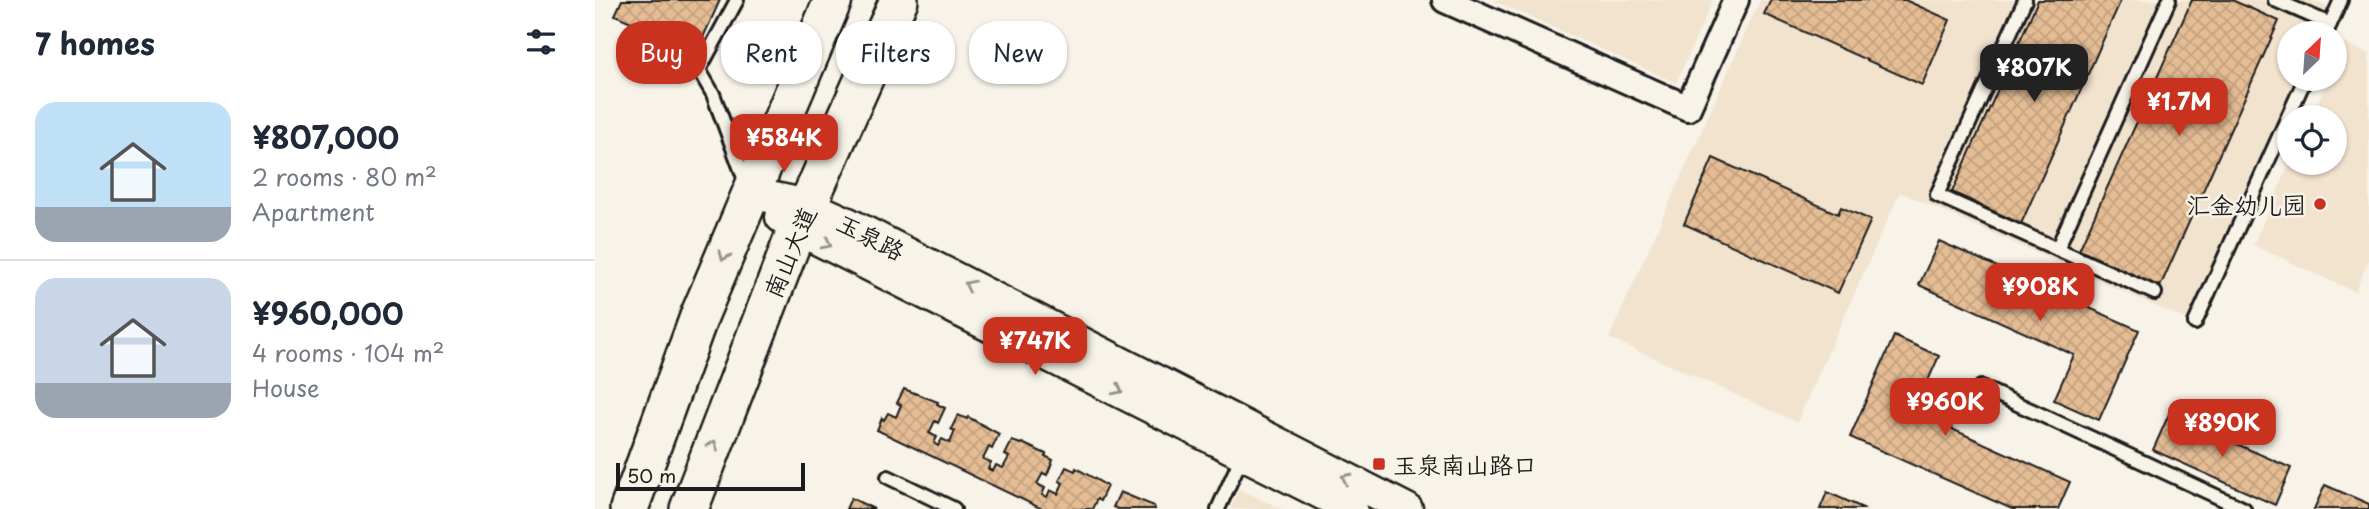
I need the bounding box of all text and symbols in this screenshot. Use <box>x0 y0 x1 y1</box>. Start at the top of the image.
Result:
text: 7 homes <box>35 20 155 65</box>
chip: Buy <box>616 21 707 84</box>
chip: Rent <box>721 21 822 84</box>
chip: Filters <box>836 21 955 84</box>
chip: New <box>969 21 1067 84</box>
north arrow <box>2277 21 2347 91</box>
map controls <box>2277 21 2347 175</box>
icon: filters <box>522 23 560 61</box>
pin: ¥807K <box>1985 44 2083 104</box>
text: ¥807K <box>1996 49 2072 84</box>
pin: ¥1.7M <box>2130 78 2228 138</box>
text: ¥1.7M <box>2147 83 2211 118</box>
button: locate <box>2277 105 2347 175</box>
text: ¥807,000 <box>252 114 399 159</box>
pin: ¥584K <box>735 114 833 174</box>
text: ¥584K <box>746 119 822 154</box>
icon: home <box>91 130 175 214</box>
text: 2 rooms · 80 m² <box>252 159 437 194</box>
place label: 汇金幼儿园 <box>2186 186 2306 222</box>
text: Apartment <box>252 194 375 229</box>
marker: 汇金幼儿园 <box>2312 196 2328 212</box>
street label: 南山大道 <box>754 201 824 303</box>
street label: 玉泉路 <box>831 204 911 268</box>
one-way arrow <box>820 236 832 250</box>
one-way arrow <box>719 250 733 262</box>
pin: ¥908K <box>1991 264 2089 323</box>
text: ¥908K <box>2001 268 2079 303</box>
one-way arrow <box>964 280 976 294</box>
text: ¥960,000 <box>252 290 404 335</box>
icon: home <box>91 306 175 390</box>
pin: ¥747K <box>986 318 1084 377</box>
text: ¥747K <box>999 322 1071 357</box>
text: 4 rooms · 104 m² <box>252 335 445 370</box>
text: House <box>252 370 319 405</box>
pin: ¥960K <box>1896 378 1994 438</box>
one-way arrow <box>1111 382 1123 396</box>
text: ¥960K <box>1906 383 1984 418</box>
pin: ¥890K <box>2173 400 2271 459</box>
text: ¥890K <box>2184 404 2260 439</box>
one-way arrow <box>705 440 719 452</box>
place label: 玉泉南山路口 <box>1393 446 1537 482</box>
marker: 玉泉南山路口 <box>1371 456 1387 472</box>
scale bar <box>616 460 805 492</box>
text: 50 m <box>627 461 676 489</box>
one-way arrow <box>1341 473 1353 486</box>

